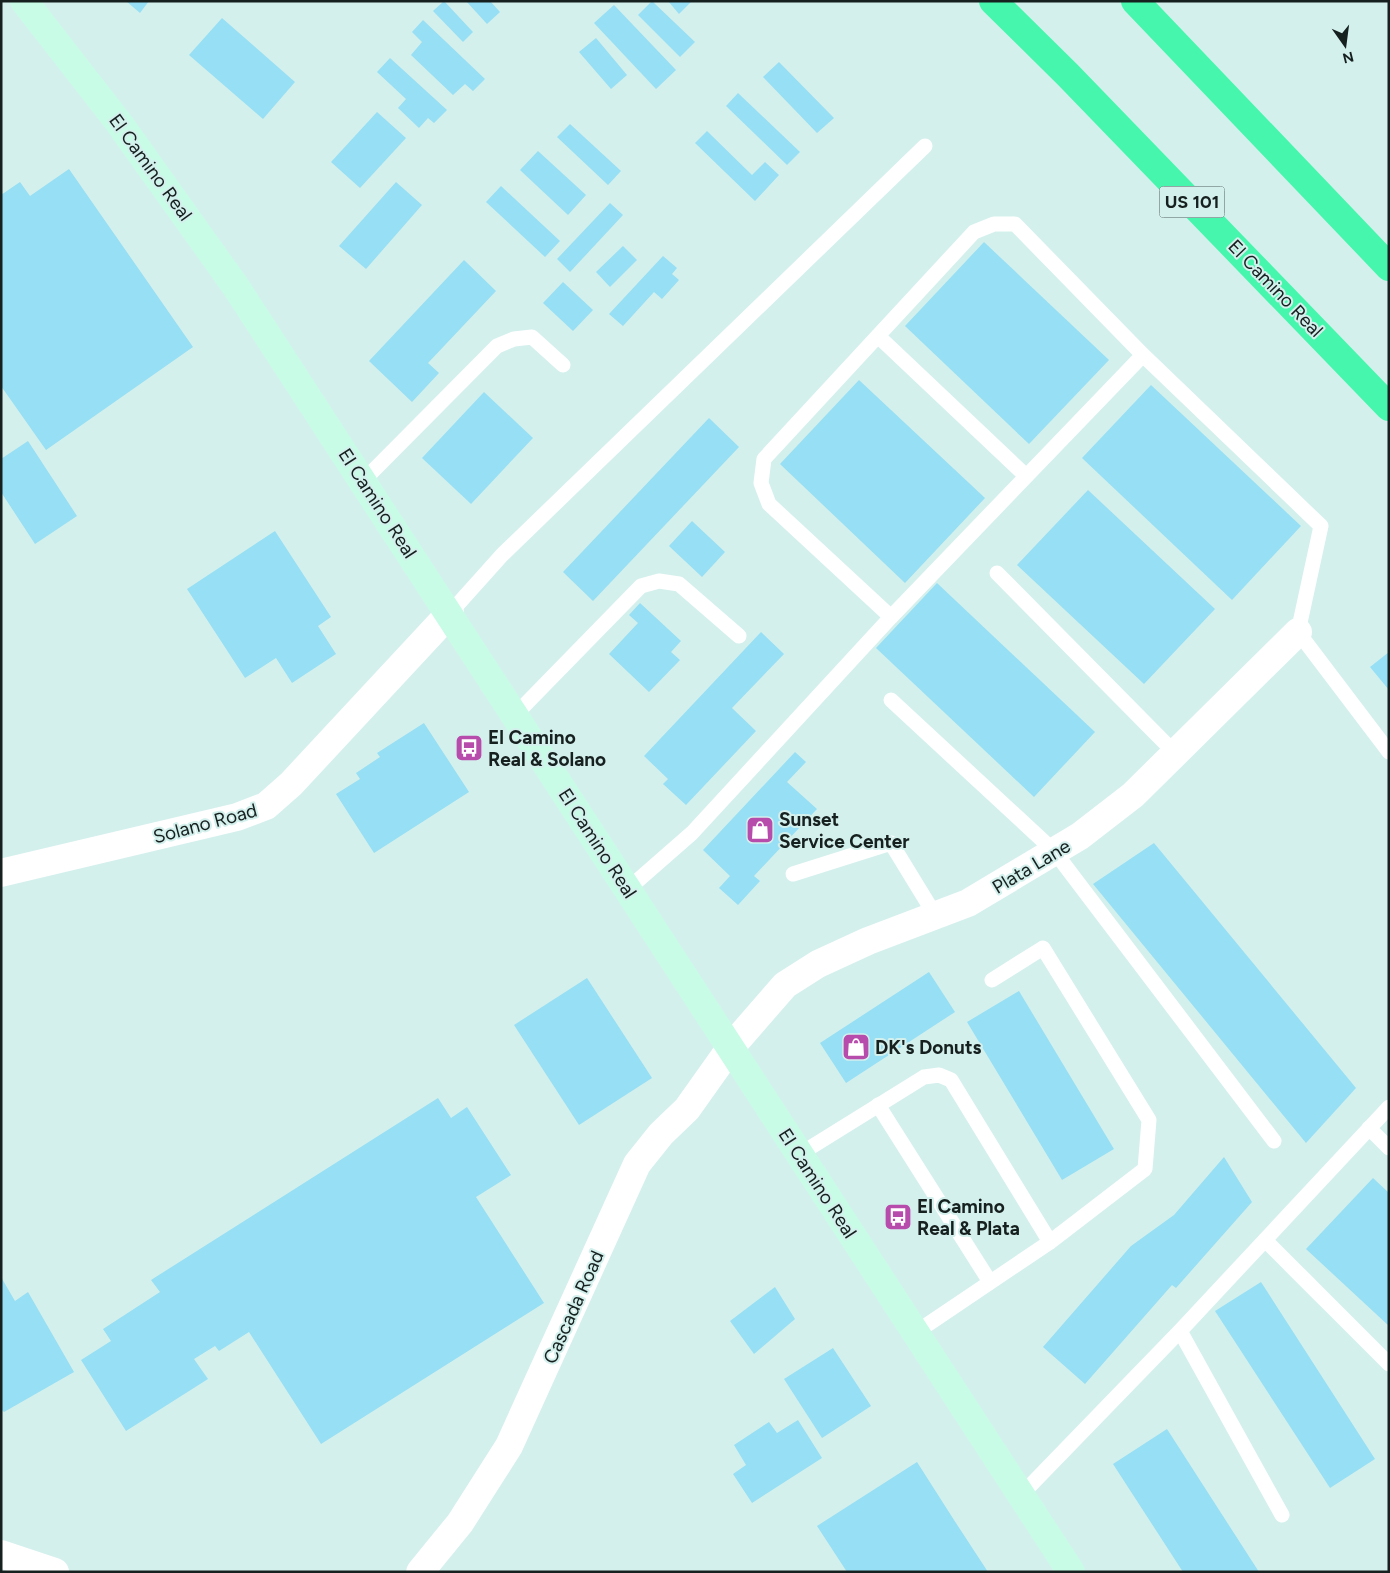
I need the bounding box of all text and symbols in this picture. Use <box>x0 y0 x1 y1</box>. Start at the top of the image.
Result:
north arrow <box>1320 20 1370 70</box>
text: N <box>1341 48 1355 67</box>
street label: El Camino Real <box>104 109 197 225</box>
road number: US 101 <box>1160 186 1224 218</box>
street label: El Camino Real <box>1223 235 1328 342</box>
street label: El Camino Real <box>333 444 422 563</box>
place label: El Camino Real & Solano <box>488 726 606 771</box>
bus stop icon: El Camino Real & Solano <box>454 733 484 763</box>
street label: El Camino Real <box>553 784 642 903</box>
street label: Solano Road <box>151 799 260 848</box>
place label: Sunset Service Center <box>779 808 910 853</box>
shop icon: Sunset Service Center <box>745 815 775 845</box>
street label: Plata Lane <box>988 834 1074 899</box>
shop icon: DK's Donuts <box>841 1032 871 1062</box>
place label: DK's Donuts <box>875 1036 982 1059</box>
street label: El Camino Real <box>773 1124 862 1243</box>
place label: El Camino Real & Plata <box>917 1195 1020 1240</box>
bus stop icon: El Camino Real & Plata <box>883 1202 913 1232</box>
street label: Cascada Road <box>538 1247 609 1367</box>

